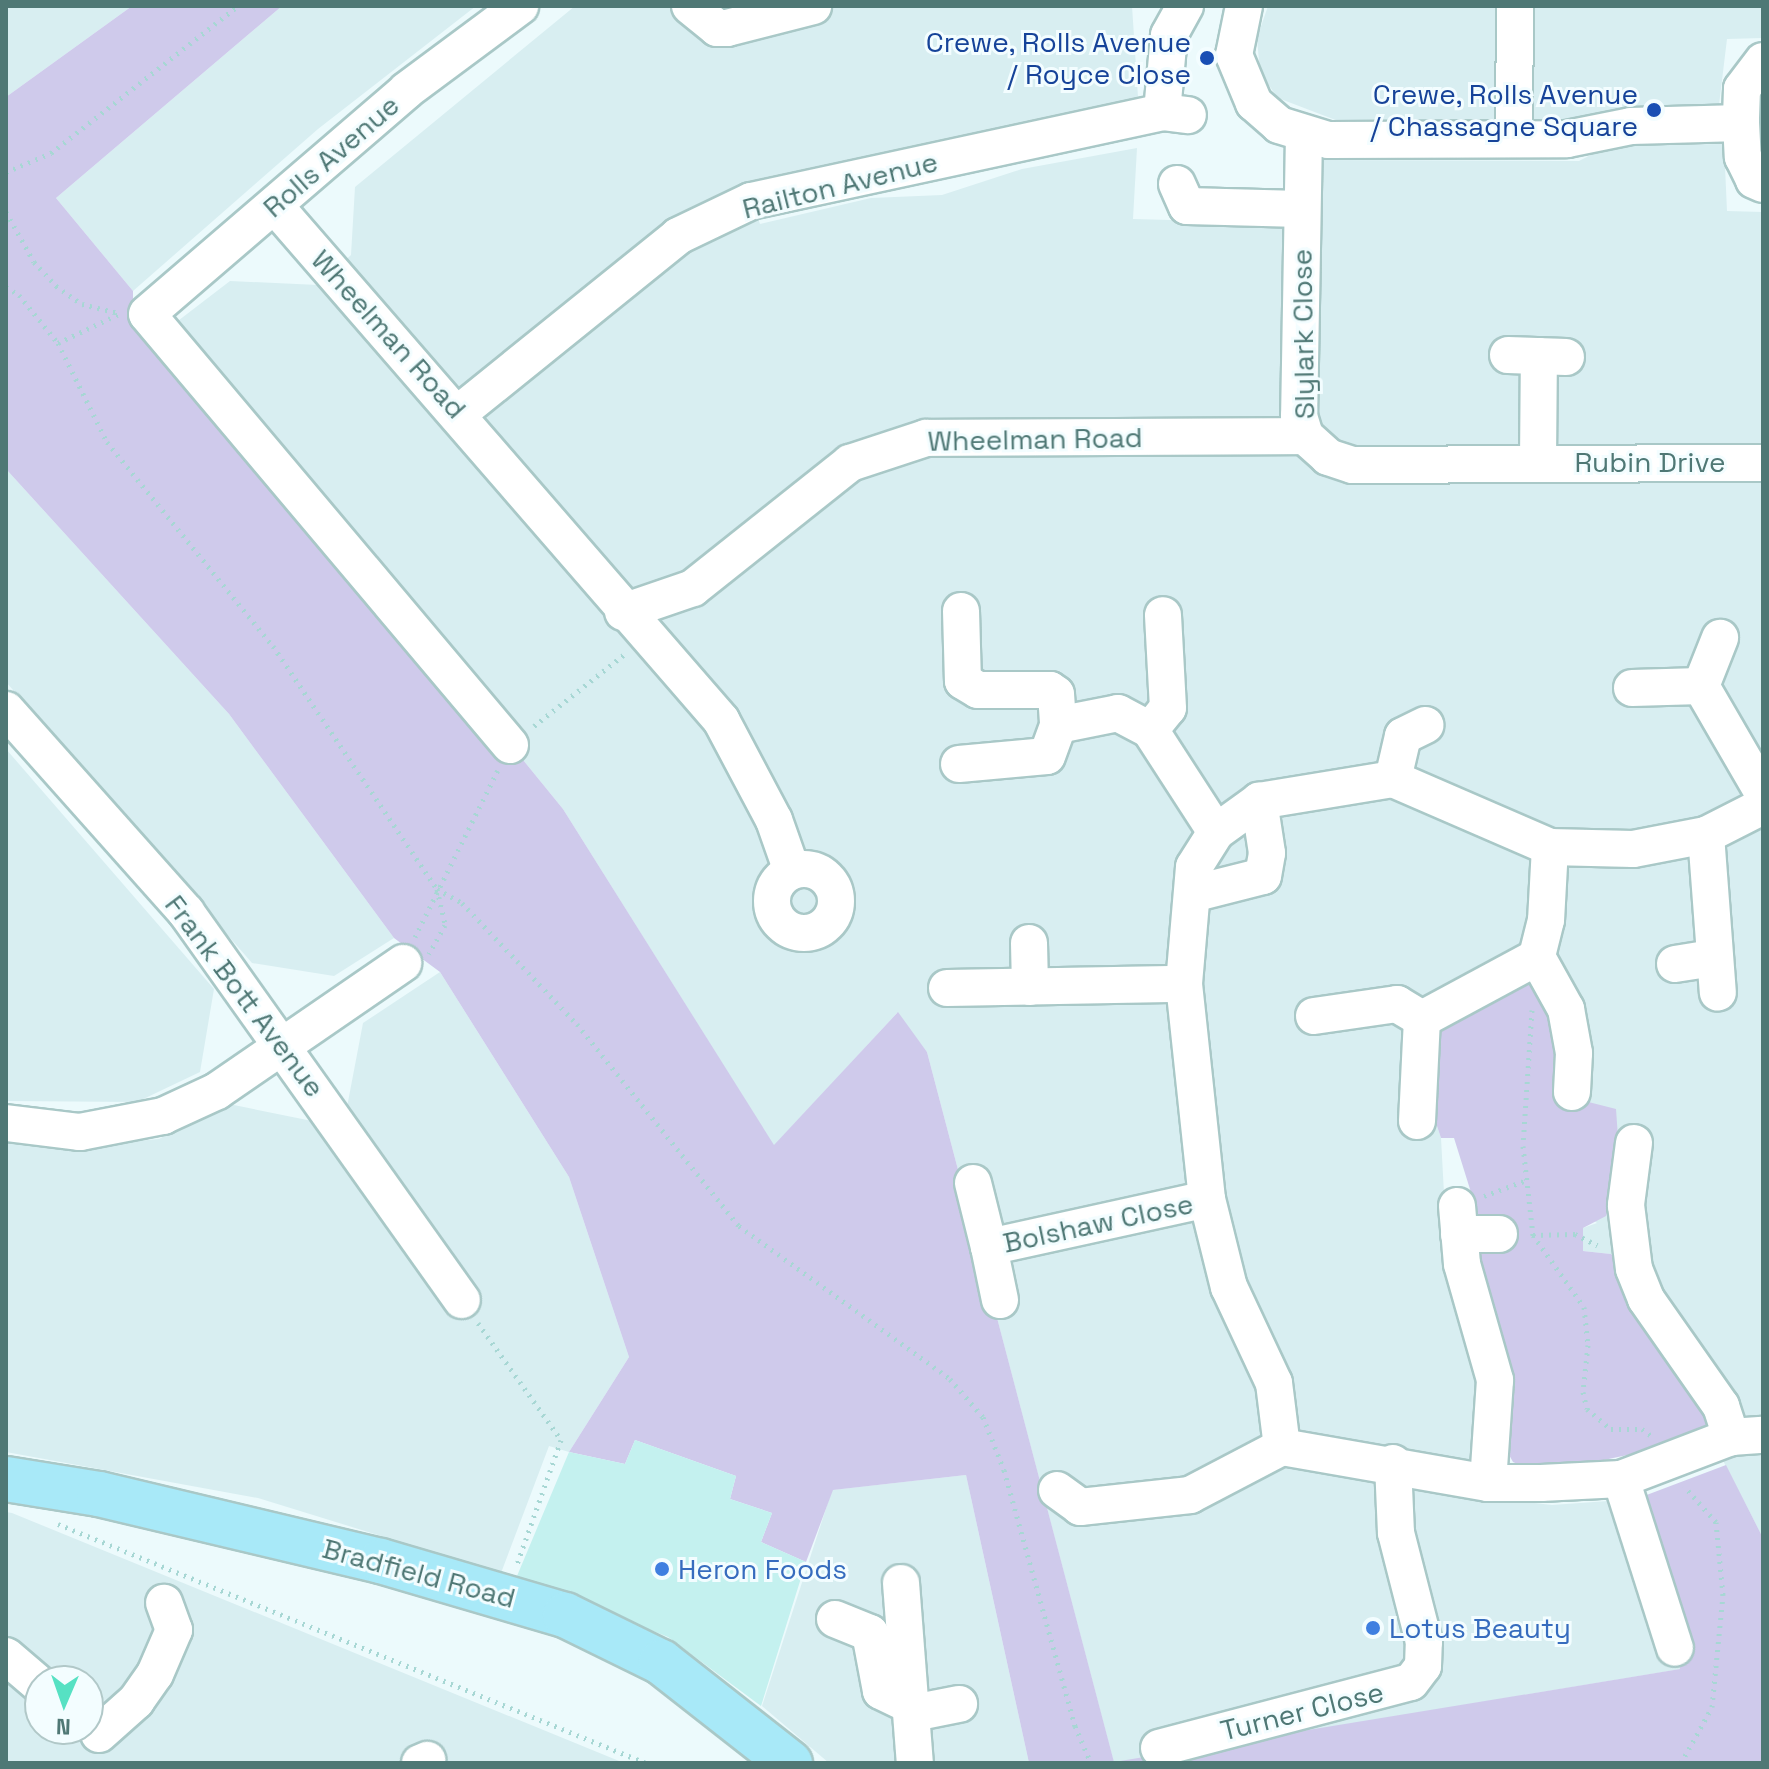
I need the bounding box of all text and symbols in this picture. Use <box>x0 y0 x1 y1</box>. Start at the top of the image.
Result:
place label: Crewe, Rolls Avenue / Royce Close <box>924 25 1191 91</box>
marker: Crewe, Rolls Avenue / Royce Close <box>1198 49 1216 67</box>
place label: Crewe, Rolls Avenue / Chassagne Square <box>1370 77 1638 143</box>
street label: Rolls Avenue <box>256 88 406 224</box>
marker: Crewe, Rolls Avenue / Chassagne Square <box>1645 101 1663 119</box>
street label: Railton Avenue <box>739 144 941 226</box>
street label: Wheelman Road <box>305 243 473 425</box>
street label: Slylark Close <box>1285 249 1321 419</box>
street label: Wheelman Road <box>927 420 1143 458</box>
street label: Rubin Drive <box>1574 445 1726 479</box>
street label: Frank Bott Avenue <box>158 888 332 1104</box>
street label: Bolshaw Close <box>1000 1186 1196 1260</box>
street label: Bradfield Road <box>319 1531 519 1615</box>
place label: Heron Foods <box>678 1552 847 1586</box>
marker: Heron Foods <box>653 1560 671 1578</box>
place label: Lotus Beauty <box>1389 1611 1571 1645</box>
marker: Lotus Beauty <box>1364 1619 1382 1637</box>
north arrow <box>24 1665 104 1745</box>
street label: Turner Close <box>1217 1675 1387 1747</box>
text: N <box>55 1713 71 1741</box>

